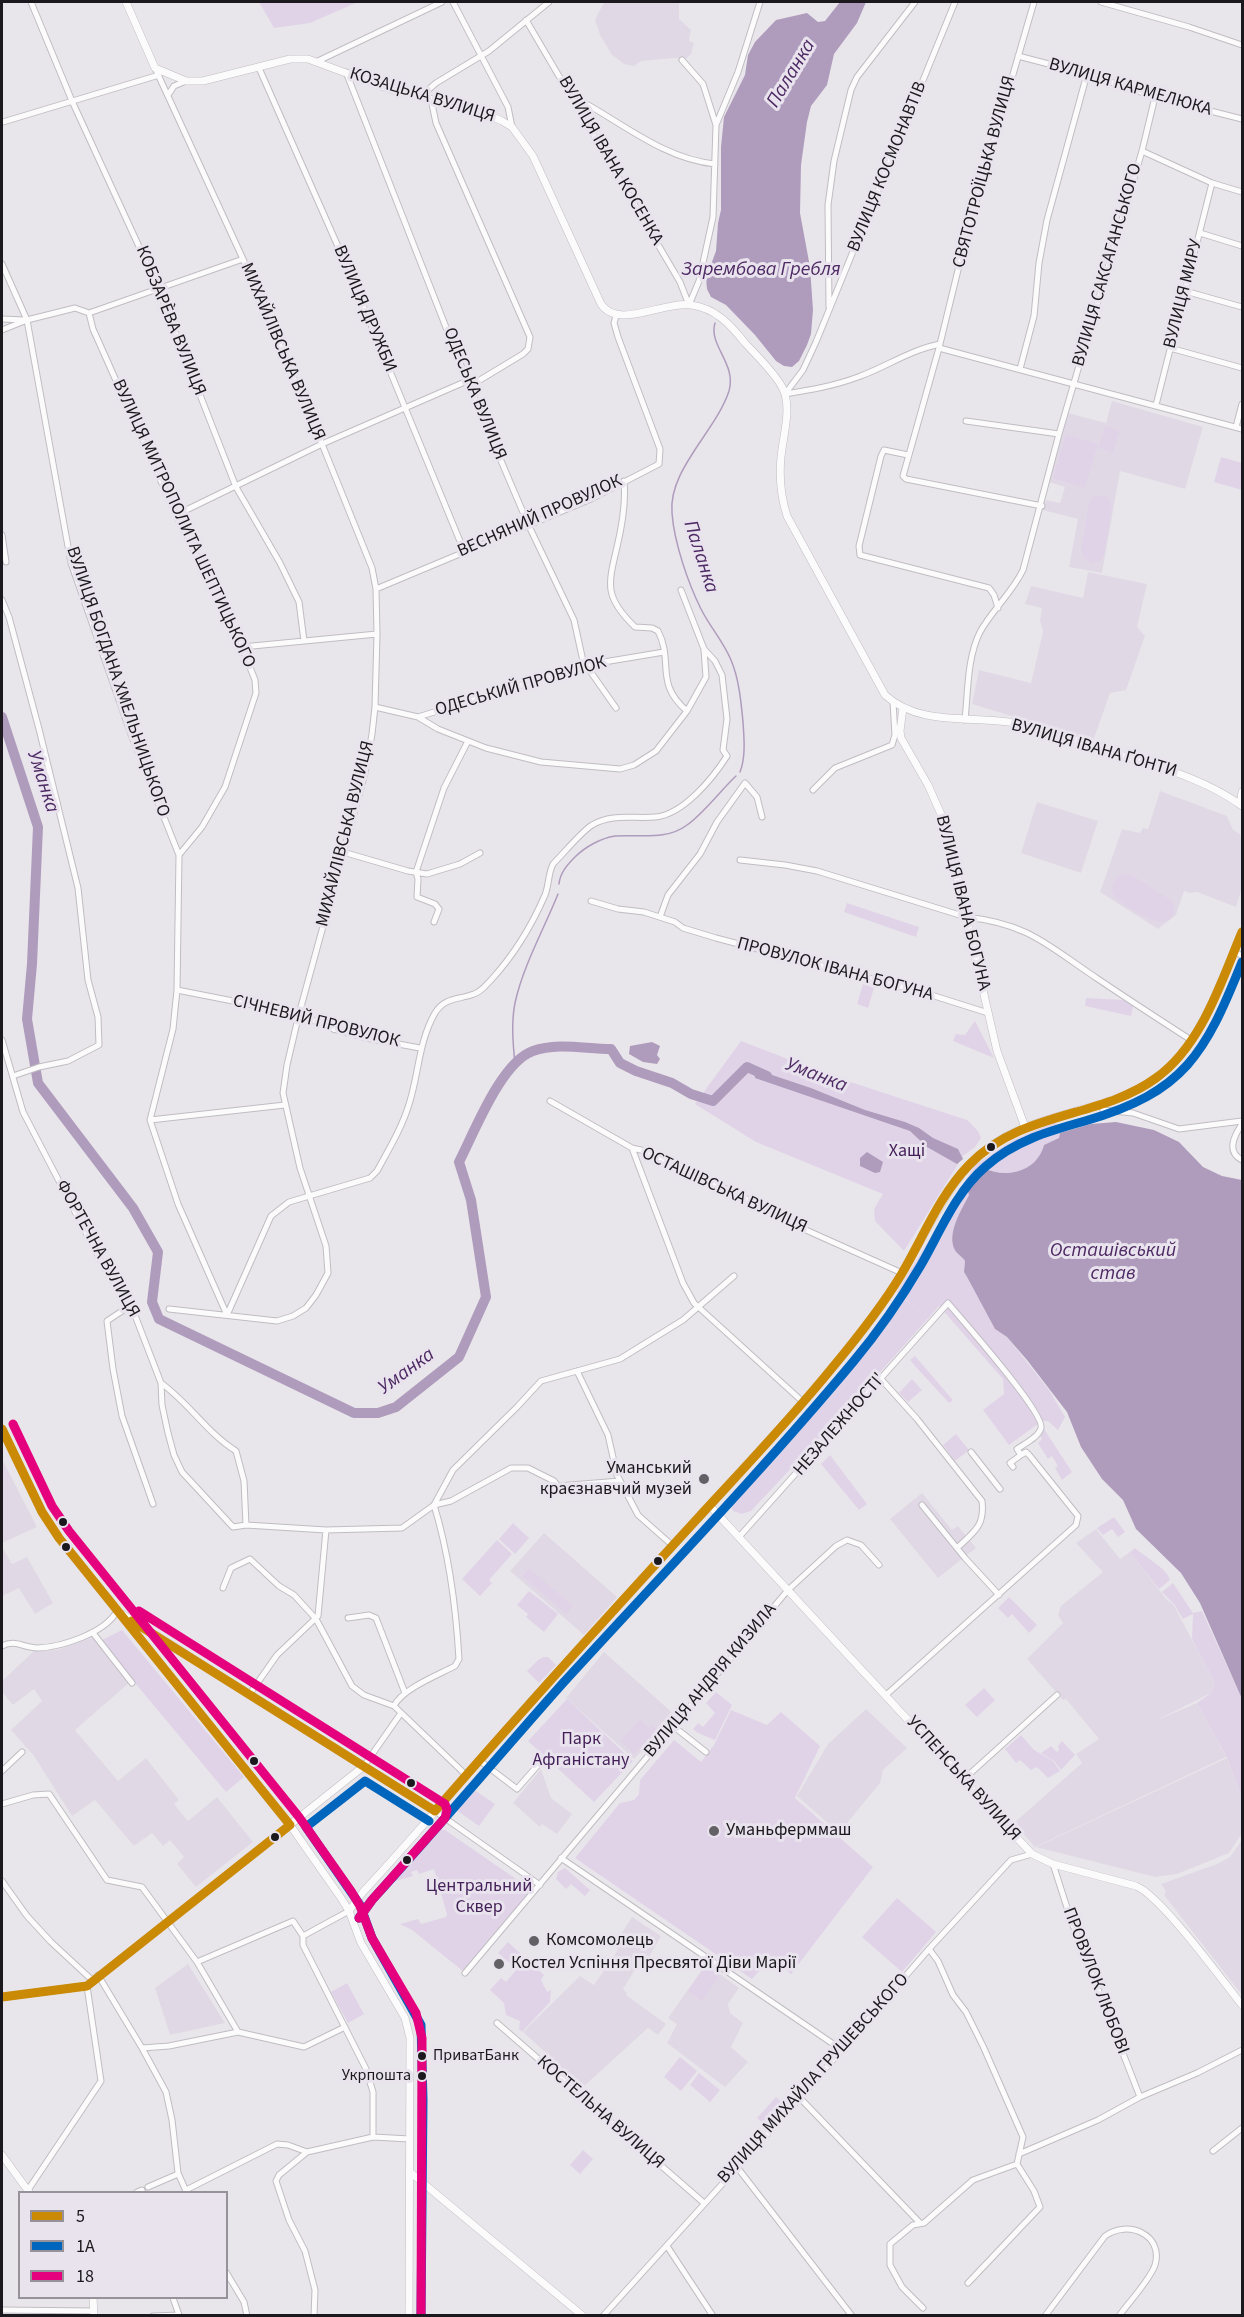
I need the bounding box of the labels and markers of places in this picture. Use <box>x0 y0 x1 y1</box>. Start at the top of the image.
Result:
unlabelled marker <box>985 1141 997 1153</box>
place label: Уманський краєзнавчий музей <box>540 1458 692 1500</box>
marker: Уманський краєзнавчий музей <box>697 1472 711 1486</box>
unlabelled marker <box>57 1516 69 1528</box>
unlabelled marker <box>60 1541 72 1553</box>
unlabelled marker <box>652 1555 664 1567</box>
unlabelled marker <box>248 1755 260 1767</box>
unlabelled marker <box>405 1777 417 1789</box>
place label: Уманьферммаш <box>726 1820 852 1842</box>
marker: Уманьферммаш <box>707 1824 721 1838</box>
unlabelled marker <box>269 1831 281 1843</box>
unlabelled marker <box>401 1854 413 1866</box>
place label: Комсомолець <box>546 1930 654 1952</box>
marker: Комсомолець <box>527 1934 541 1948</box>
place label: Костел Успіння Пресвятої Діви Марії <box>511 1953 796 1975</box>
marker: Костел Успіння Пресвятої Діви Марії <box>492 1957 506 1971</box>
place label: ПриватБанк <box>433 2046 519 2066</box>
marker: ПриватБанк <box>416 2050 428 2062</box>
place label: Укрпошта <box>342 2066 411 2086</box>
marker: Укрпошта <box>416 2070 428 2082</box>

